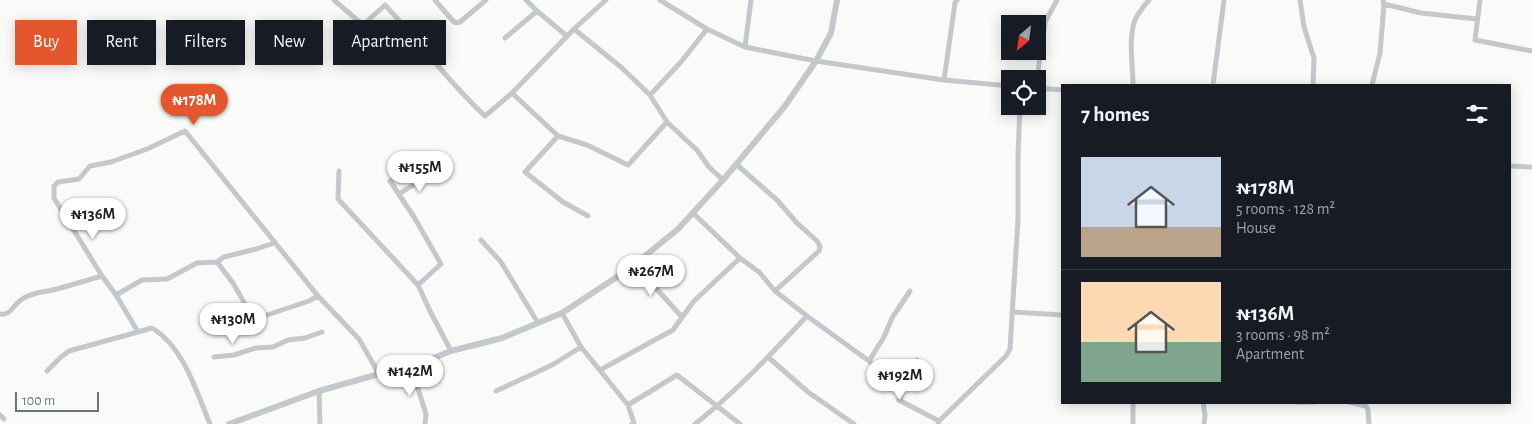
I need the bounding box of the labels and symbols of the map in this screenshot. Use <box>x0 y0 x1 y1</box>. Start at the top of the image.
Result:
north arrow <box>1001 15 1046 60</box>
pin: ₦178M <box>159 84 229 126</box>
pin: ₦155M <box>385 150 455 193</box>
pin: ₦136M <box>58 198 128 240</box>
pin: ₦267M <box>616 254 686 297</box>
pin: ₦130M <box>198 302 268 345</box>
pin: ₦142M <box>375 354 445 397</box>
pin: ₦192M <box>865 358 935 401</box>
scale bar <box>15 389 99 412</box>

